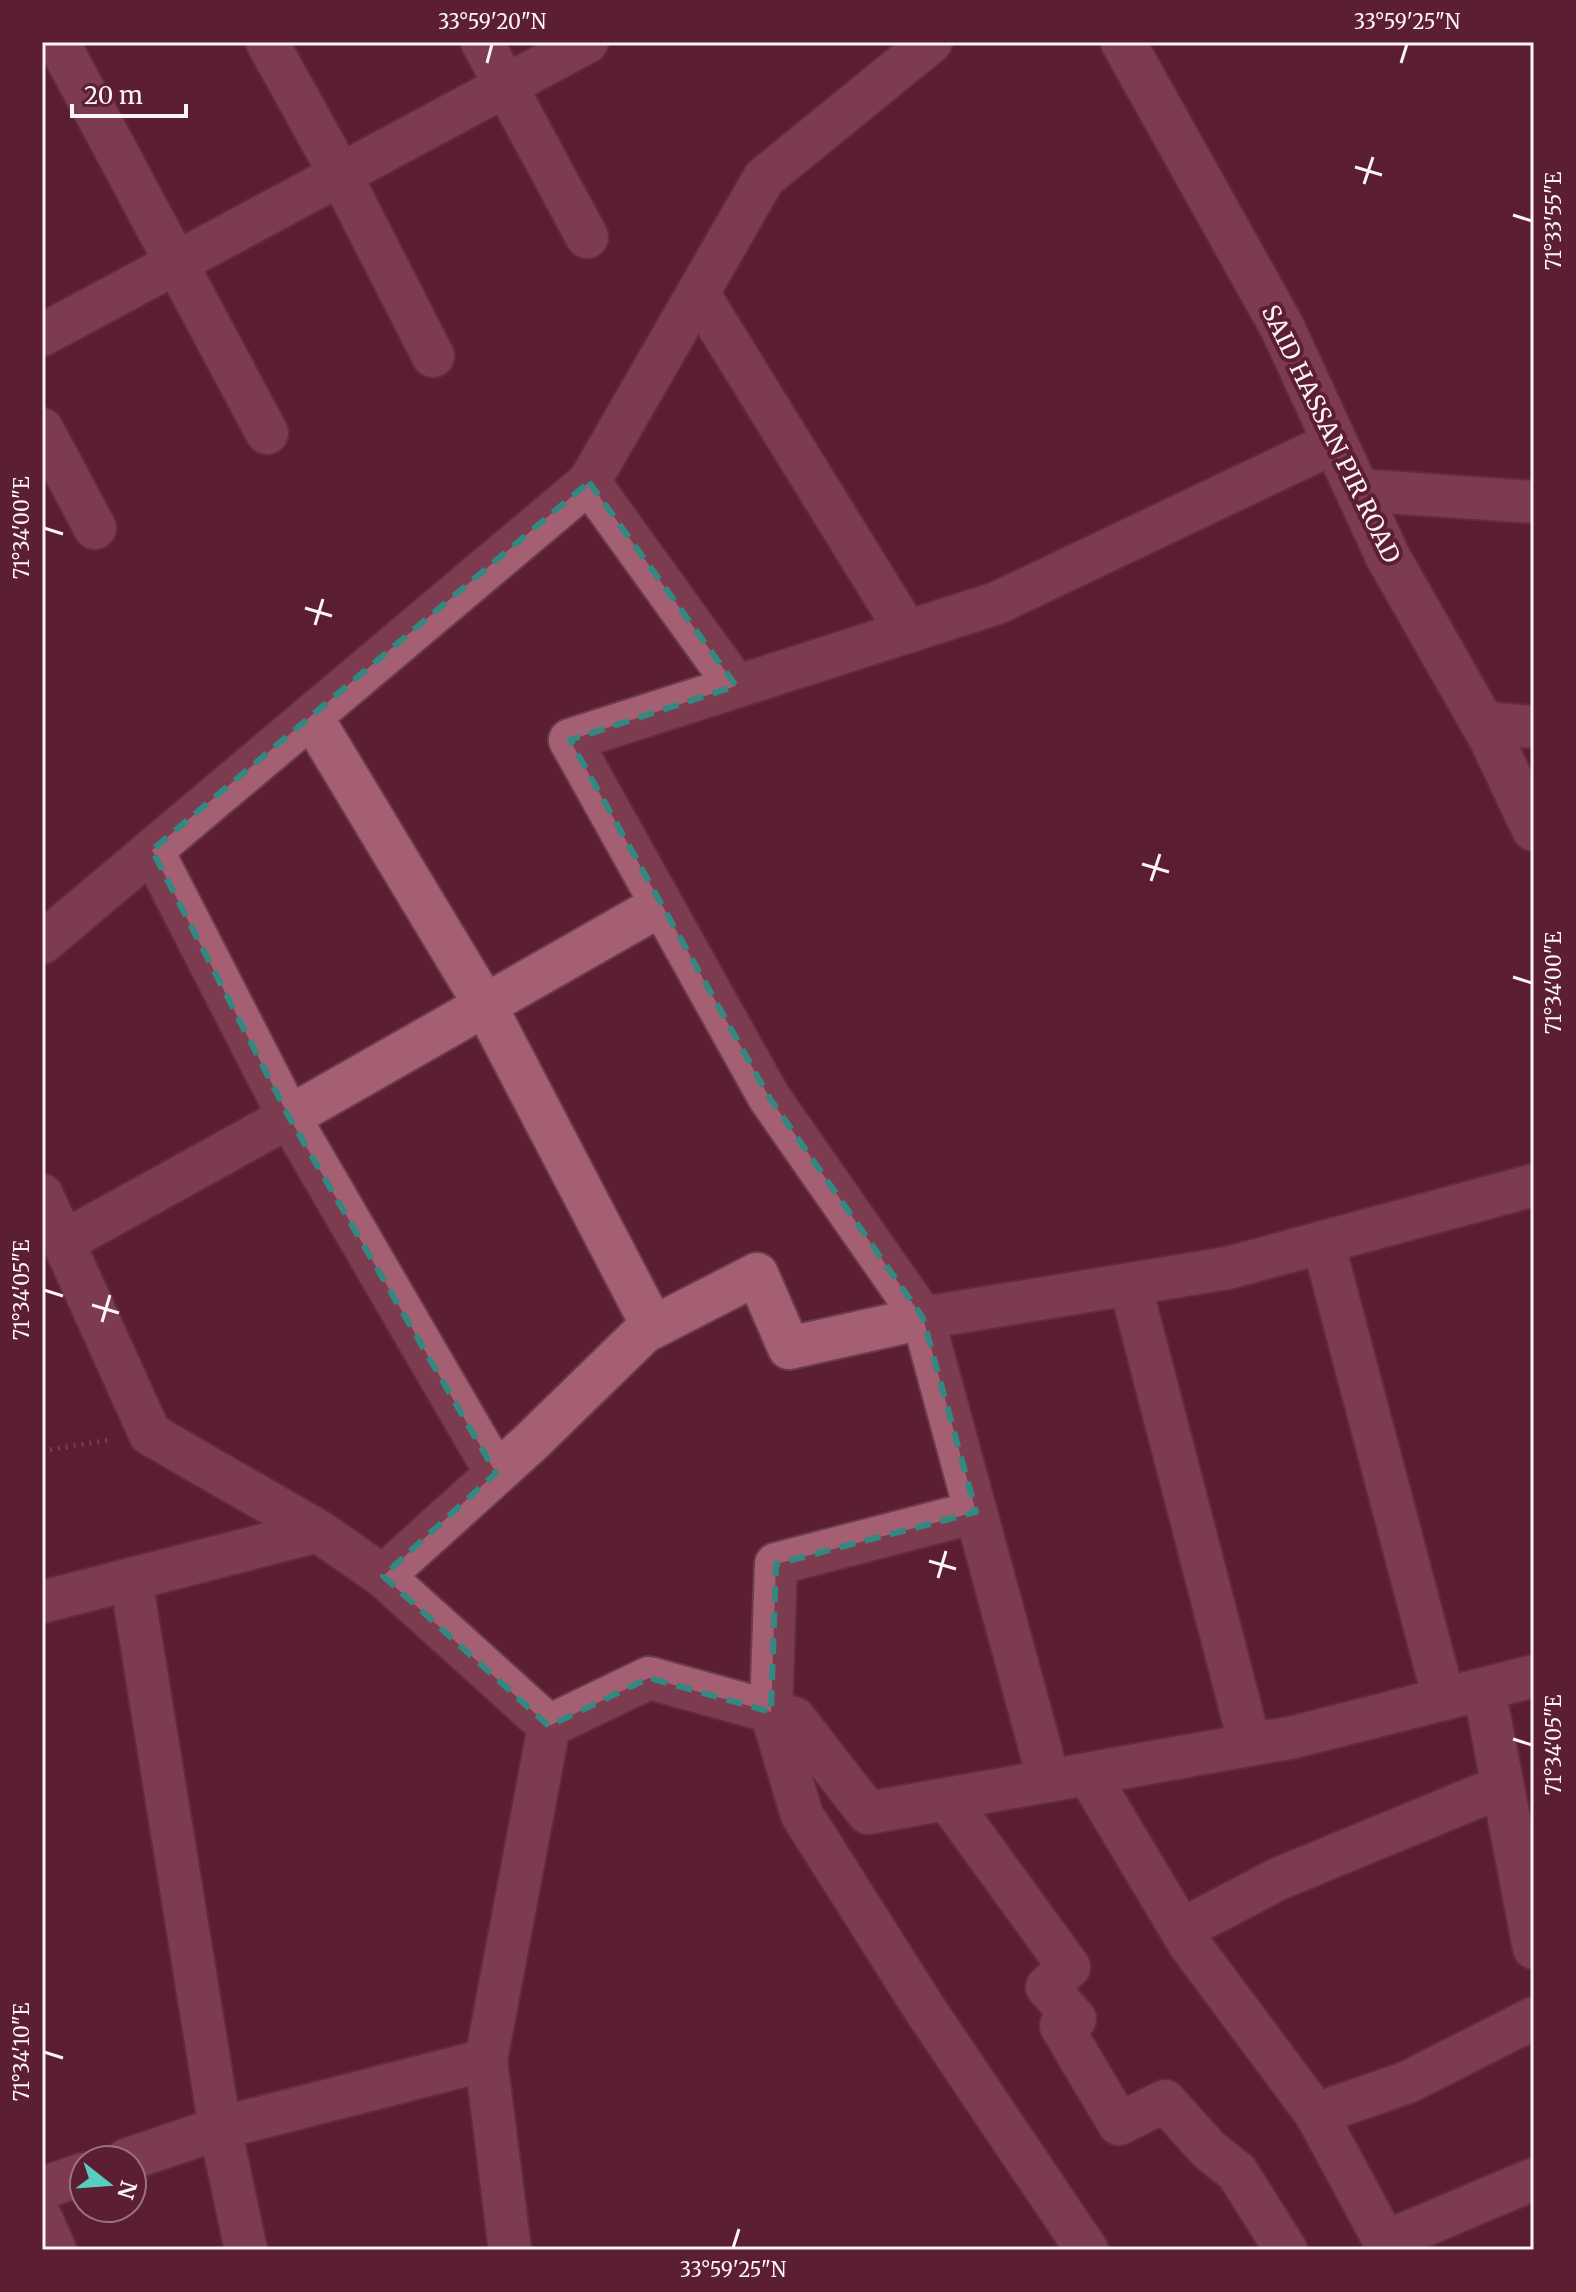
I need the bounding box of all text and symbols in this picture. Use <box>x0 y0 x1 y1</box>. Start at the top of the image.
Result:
text: 33°59'20"N <box>438 9 547 34</box>
text: 33°59'25"N <box>1354 9 1461 34</box>
scale bar <box>72 68 186 118</box>
text: 20 m <box>84 80 143 111</box>
text: 71°33'55"E <box>1541 171 1566 270</box>
street label: SAID HASSAN PIR ROAD <box>1255 300 1407 568</box>
text: 71°34'00"E <box>9 476 34 579</box>
text: 71°34'00"E <box>1541 931 1566 1034</box>
text: 71°34'05"E <box>9 1239 34 1340</box>
text: 71°34'05"E <box>1541 1694 1566 1795</box>
text: 71°34'10"E <box>9 2003 34 2101</box>
north arrow <box>68 2144 148 2224</box>
text: N <box>111 2177 143 2203</box>
text: 33°59'25"N <box>680 2257 787 2282</box>

